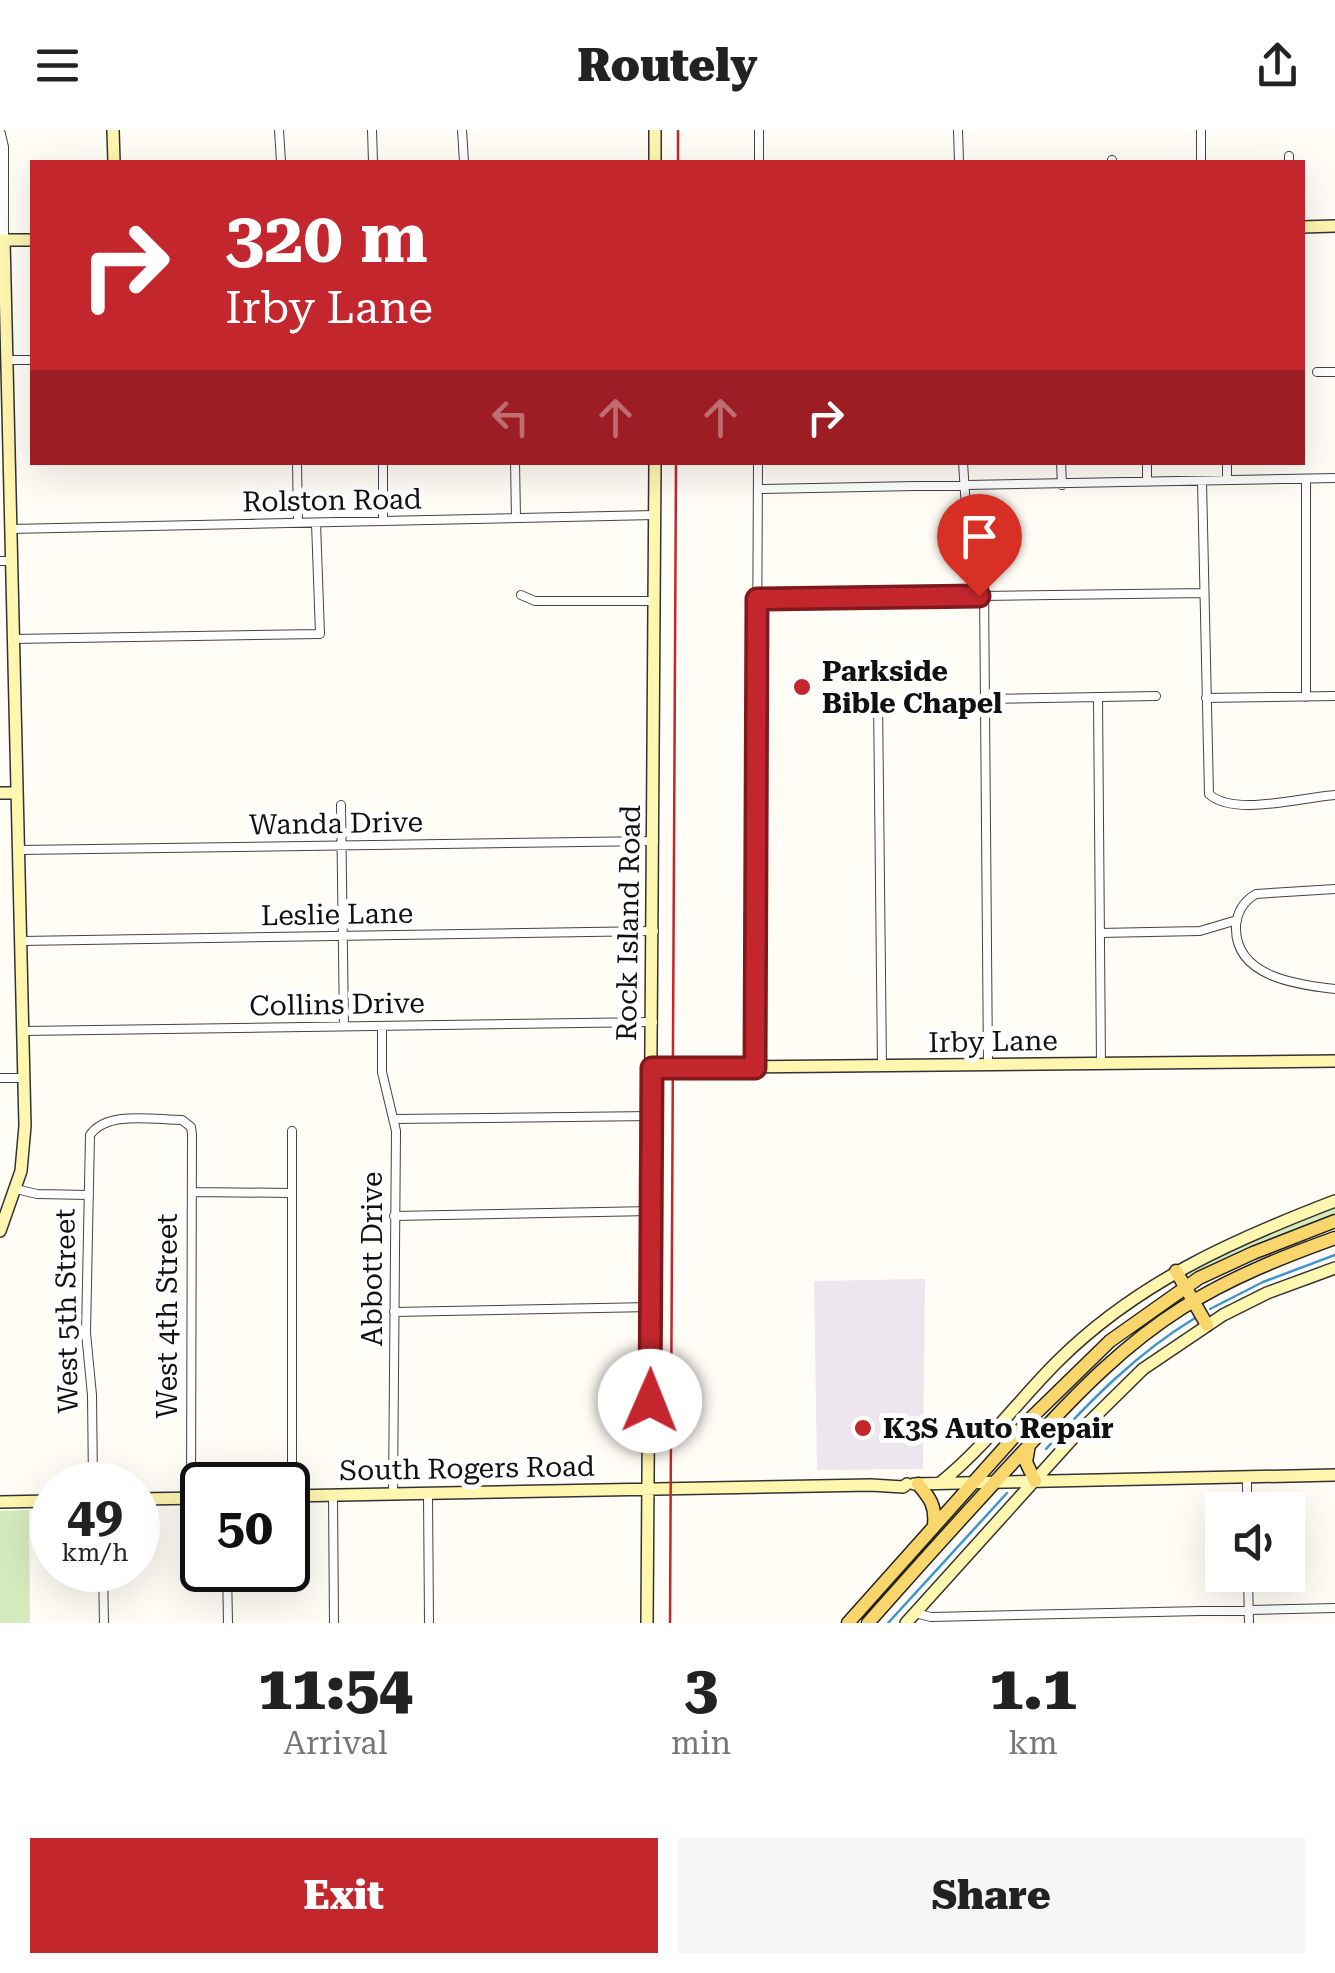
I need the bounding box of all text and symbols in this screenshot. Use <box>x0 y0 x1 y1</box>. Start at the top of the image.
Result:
icon: menu <box>30 38 85 93</box>
icon: share <box>1250 38 1305 93</box>
text: Routely <box>577 39 758 92</box>
text: 320 m <box>225 197 428 279</box>
icon: right <box>60 200 190 330</box>
text: Irby Lane <box>225 281 433 334</box>
icon: left <box>483 390 538 445</box>
icon: ahead <box>588 390 643 445</box>
icon: ahead <box>693 390 748 445</box>
icon: right <box>798 390 853 445</box>
street label: Rolston Road <box>242 482 422 519</box>
pin <box>937 494 1022 597</box>
icon: arrive <box>952 509 1007 564</box>
place label: Parkside Bible Chapel <box>822 655 1002 720</box>
marker: Parkside Bible Chapel <box>791 676 813 698</box>
street label: Wanda Drive <box>249 805 423 842</box>
street label: Rock Island Road <box>610 805 647 1041</box>
street label: Leslie Lane <box>261 897 413 932</box>
street label: Collins Drive <box>249 986 425 1023</box>
street label: Irby Lane <box>928 1024 1058 1059</box>
street label: Abbott Drive <box>356 1172 389 1346</box>
street label: West 5th Street <box>48 1208 85 1414</box>
street label: West 4th Street <box>151 1213 184 1419</box>
position arrow <box>598 1349 702 1453</box>
place label: K3S Auto Repair <box>883 1412 1114 1445</box>
marker: K3S Auto Repair <box>852 1417 874 1439</box>
street label: South Rogers Road <box>339 1450 595 1487</box>
speed limit sign: 50 <box>180 1462 310 1592</box>
text: 49 <box>67 1486 123 1544</box>
map controls <box>1205 1492 1305 1592</box>
button: sound <box>1205 1492 1305 1592</box>
text: km/h <box>62 1538 128 1567</box>
text: 11:54 <box>258 1653 413 1724</box>
text: 3 <box>684 1653 718 1724</box>
text: 1.1 <box>989 1653 1077 1724</box>
text: Arrival <box>284 1724 388 1762</box>
text: min <box>671 1724 731 1762</box>
text: km <box>1008 1724 1058 1762</box>
button: Exit <box>30 1838 658 1953</box>
button: Share <box>678 1838 1305 1953</box>

